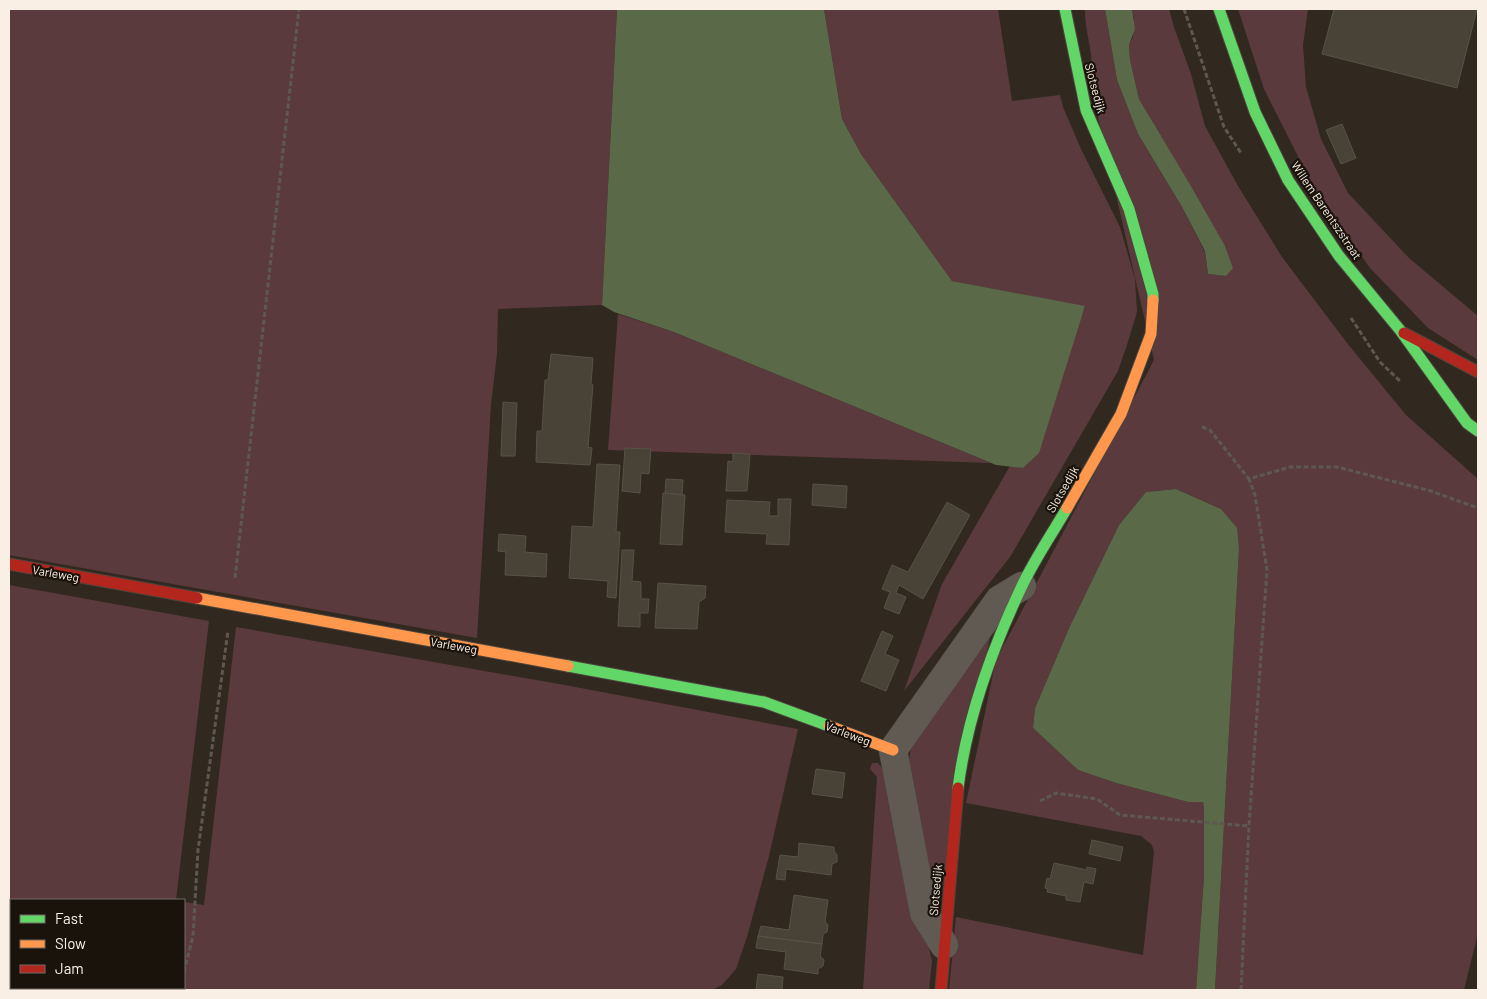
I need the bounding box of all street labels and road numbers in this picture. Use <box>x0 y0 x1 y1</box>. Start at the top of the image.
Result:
street label: Slotsedijk <box>1083 61 1109 115</box>
street label: Willem Barentszstraat <box>1289 158 1365 262</box>
street label: Slotsedijk <box>1043 463 1081 515</box>
street label: Varleweg <box>32 562 80 584</box>
street label: Varleweg <box>430 634 478 656</box>
street label: Varleweg <box>823 718 873 748</box>
street label: Slotsedijk <box>926 864 944 916</box>

